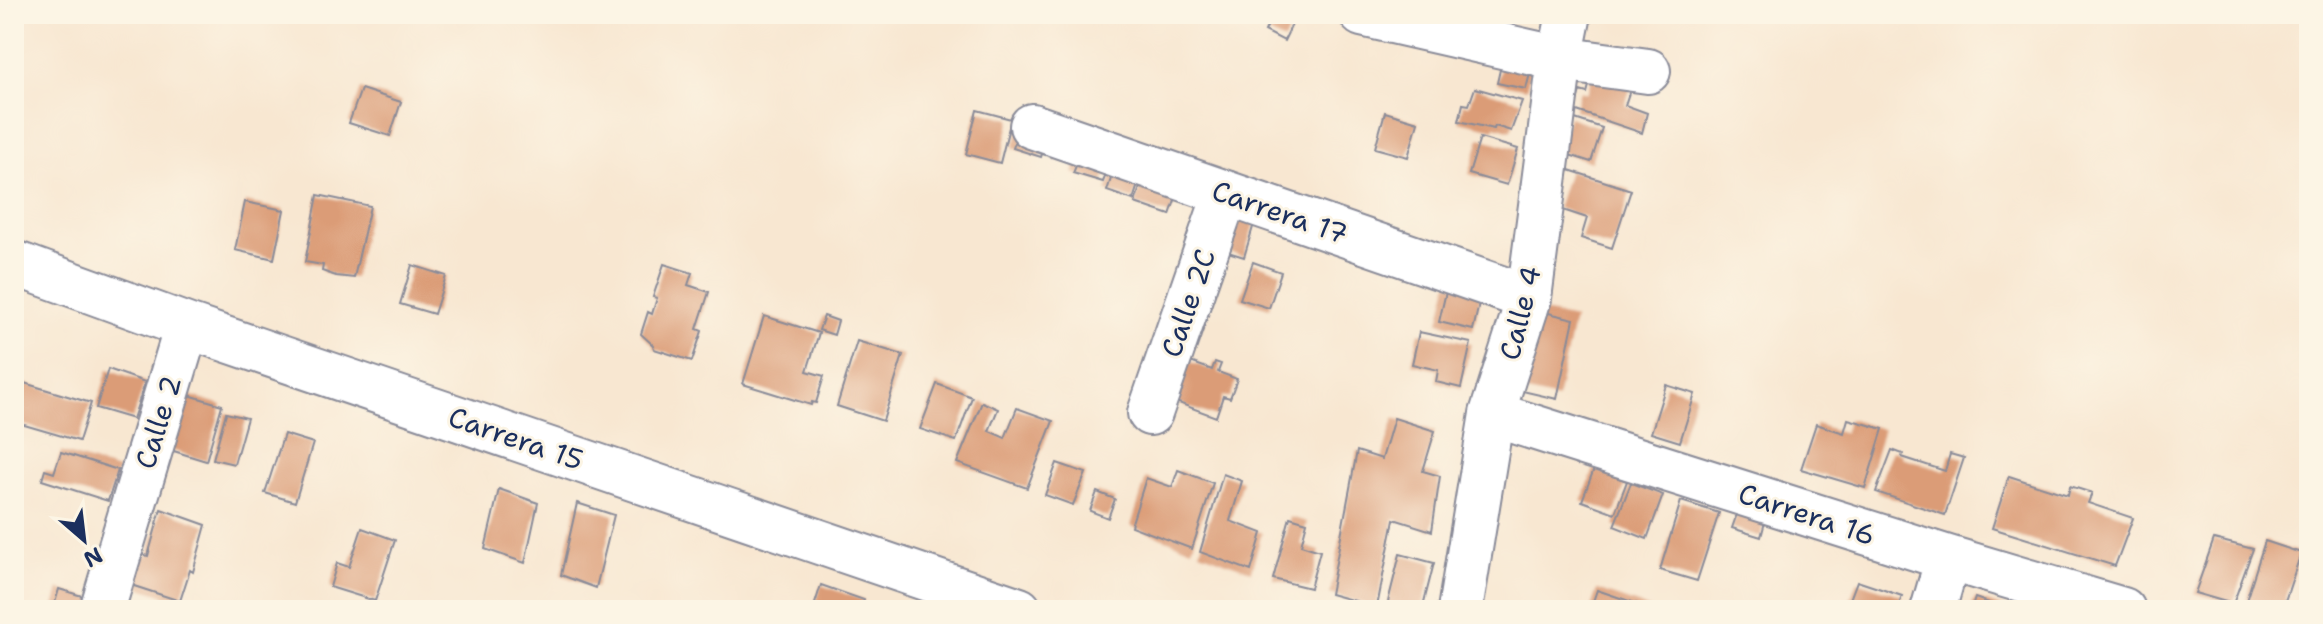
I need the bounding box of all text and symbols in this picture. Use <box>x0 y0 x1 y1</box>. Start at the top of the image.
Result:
street label: Carrera 17 <box>1207 171 1353 253</box>
street label: Calle 2C <box>1152 244 1224 362</box>
street label: Calle 4 <box>1490 262 1550 364</box>
street label: Calle 2 <box>126 371 190 473</box>
street label: Carrera 15 <box>444 397 588 479</box>
street label: Carrera 16 <box>1734 474 1880 554</box>
north arrow <box>44 500 124 580</box>
text: N <box>79 540 108 574</box>

